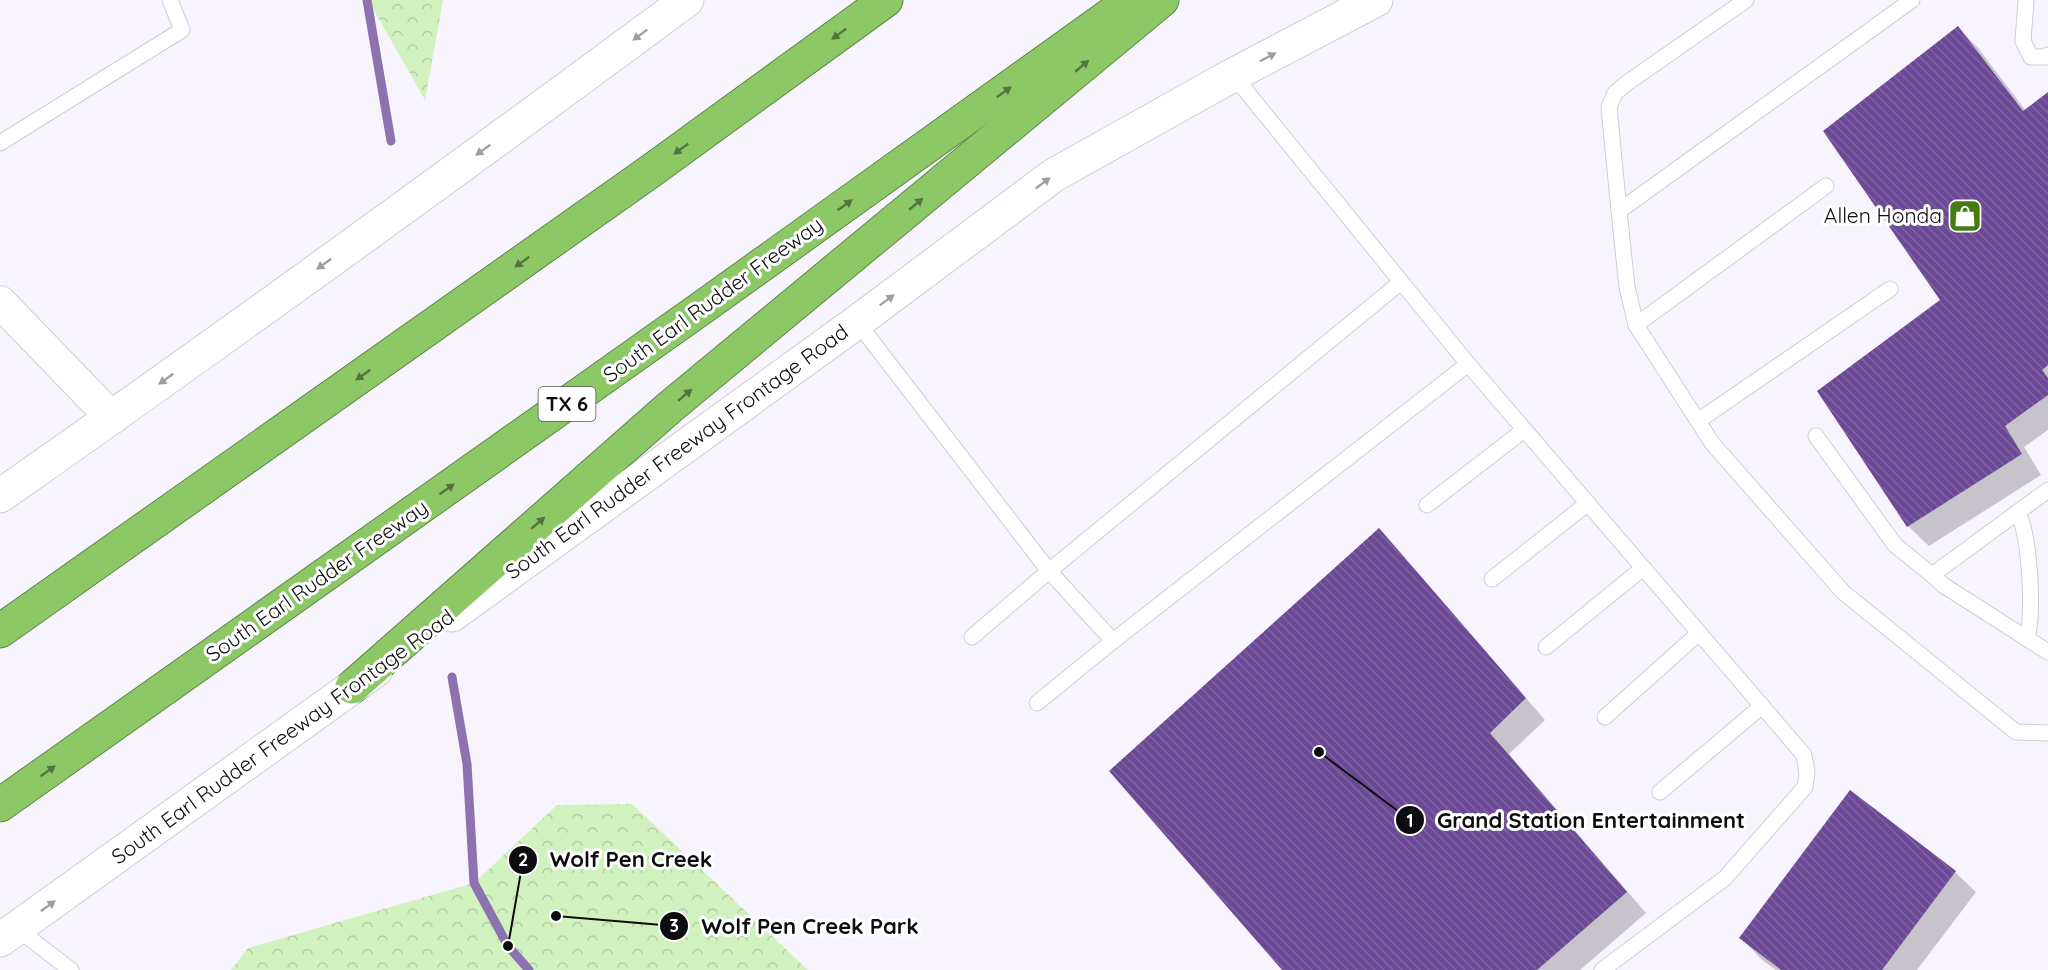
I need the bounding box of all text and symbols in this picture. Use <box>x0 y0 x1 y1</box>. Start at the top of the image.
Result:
one-way arrow <box>831 28 846 40</box>
one-way arrow <box>632 29 648 41</box>
one-way arrow <box>1260 52 1277 62</box>
one-way arrow <box>1074 60 1089 73</box>
one-way arrow <box>995 86 1011 98</box>
one-way arrow <box>674 143 690 155</box>
one-way arrow <box>475 144 491 156</box>
one-way arrow <box>1035 177 1051 190</box>
one-way arrow <box>908 197 924 210</box>
shop icon: Allen Honda <box>1947 198 1983 234</box>
one-way arrow <box>838 200 853 212</box>
place label: Allen Honda <box>1824 202 1942 228</box>
street label: South Earl Rudder Freeway <box>598 211 827 388</box>
one-way arrow <box>515 256 531 268</box>
one-way arrow <box>317 258 332 270</box>
one-way arrow <box>878 294 894 306</box>
street label: South Earl Rudder Freeway Frontage Road <box>500 318 853 584</box>
one-way arrow <box>355 369 371 381</box>
one-way arrow <box>159 372 174 384</box>
road number: TX 6 <box>538 387 596 421</box>
one-way arrow <box>677 389 692 402</box>
one-way arrow <box>439 484 455 495</box>
street label: South Earl Rudder Freeway <box>200 494 432 667</box>
one-way arrow <box>530 517 545 530</box>
street label: South Earl Rudder Freeway Frontage Road <box>106 603 459 869</box>
one-way arrow <box>39 765 55 777</box>
callout: Grand Station Entertainment <box>1395 800 1757 840</box>
text: Grand Station Entertainment <box>1437 806 1745 834</box>
text: 1 <box>1406 809 1414 832</box>
callout: Wolf Pen Creek <box>508 840 724 880</box>
text: Wolf Pen Creek <box>550 845 712 873</box>
text: 2 <box>518 848 528 871</box>
one-way arrow <box>39 900 55 912</box>
callout: Wolf Pen Creek Park <box>659 906 931 946</box>
text: Wolf Pen Creek Park <box>701 912 919 940</box>
text: 3 <box>669 914 679 937</box>

